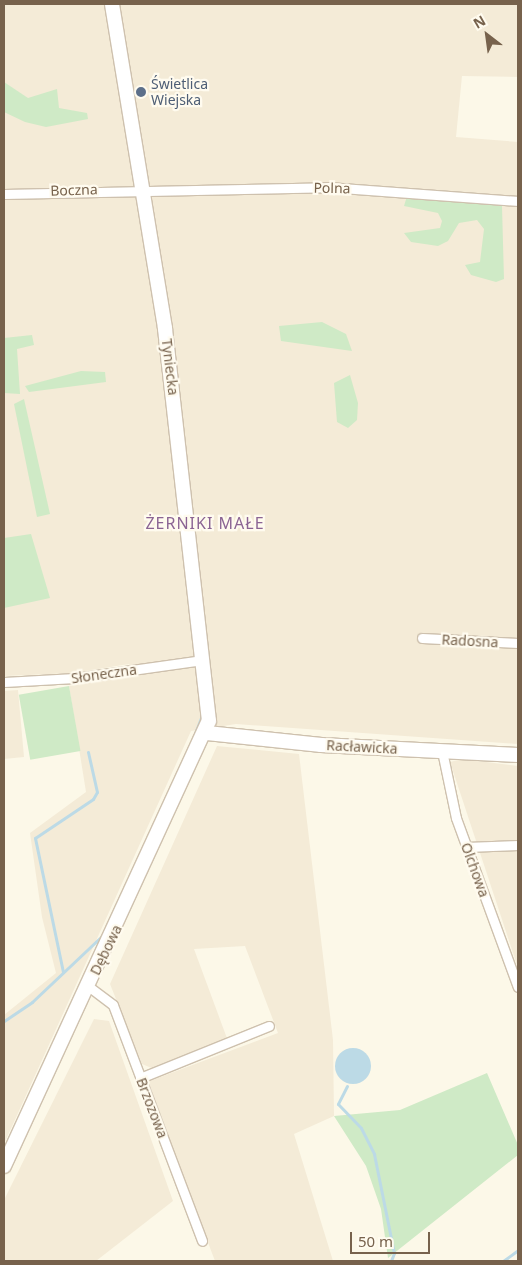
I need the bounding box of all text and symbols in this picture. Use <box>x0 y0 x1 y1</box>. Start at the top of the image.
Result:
north arrow <box>462 10 512 60</box>
text: N <box>470 11 489 33</box>
place label: Świetlica Wiejska <box>151 76 208 108</box>
marker: Świetlica Wiejska <box>135 86 147 98</box>
street label: Polna <box>313 179 351 197</box>
street label: Boczna <box>50 181 98 199</box>
street label: Tyniecka <box>158 338 182 396</box>
district label: ŻERNIKI MAŁE <box>144 513 266 533</box>
street label: Radosna <box>441 631 499 651</box>
street label: Słoneczna <box>70 661 138 687</box>
street label: Racławicka <box>326 737 398 757</box>
street label: Olchowa <box>457 840 493 900</box>
street label: Dębowa <box>87 922 125 978</box>
street label: Brzozowa <box>133 1075 171 1141</box>
scale bar <box>352 1222 432 1254</box>
text: 50 m <box>358 1231 393 1251</box>

